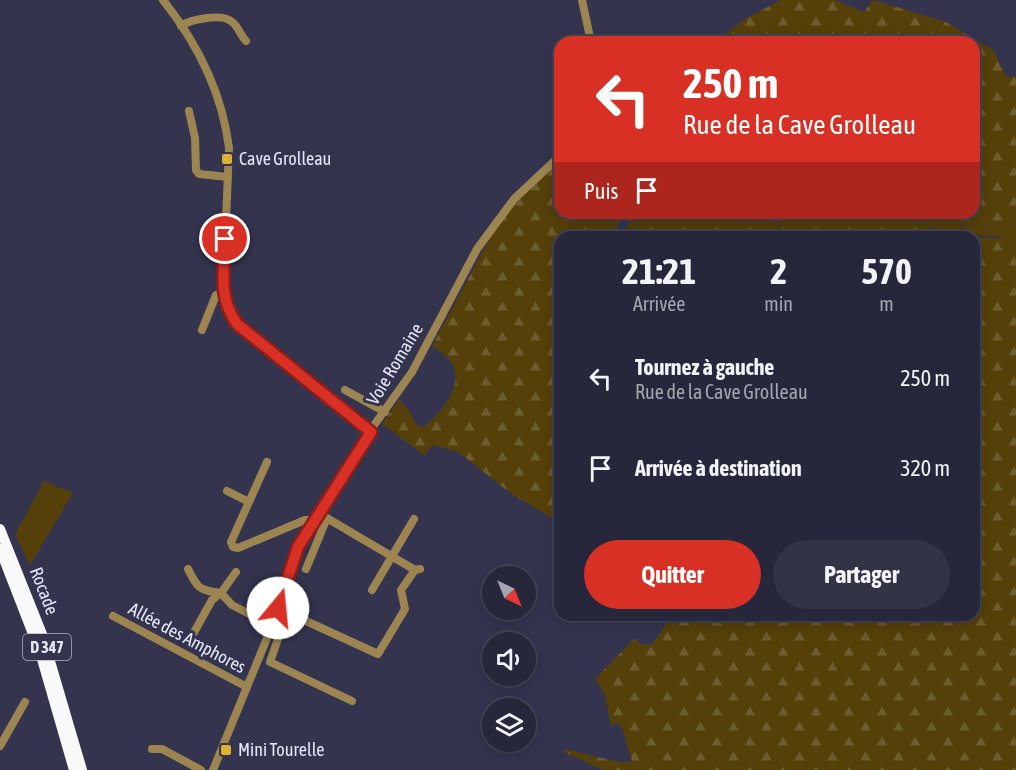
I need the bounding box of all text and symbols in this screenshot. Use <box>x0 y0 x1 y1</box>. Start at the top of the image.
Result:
text: 250 m <box>683 59 778 107</box>
icon: left <box>584 60 662 138</box>
text: Rue de la Cave Grolleau <box>683 109 916 140</box>
place label: Cave Grolleau <box>239 148 331 169</box>
marker: Cave Grolleau <box>220 152 234 166</box>
icon: arrive <box>630 174 663 207</box>
text: Puis <box>584 178 618 204</box>
pin <box>199 213 250 264</box>
icon: arrive <box>208 222 241 255</box>
text: 21:21 <box>622 250 696 292</box>
text: 2 <box>770 250 787 292</box>
text: 570 <box>861 250 912 292</box>
text: Arrivée <box>633 292 685 315</box>
text: min <box>764 292 793 315</box>
text: m <box>879 292 894 315</box>
street label: Voie Romaine <box>362 319 427 408</box>
text: Tournez à gauche <box>635 354 774 380</box>
icon: left <box>584 362 617 395</box>
text: 250 m <box>900 365 950 391</box>
text: Rue de la Cave Grolleau <box>635 380 808 403</box>
icon: arrive <box>584 452 617 485</box>
text: Arrivée à destination <box>635 455 802 481</box>
text: 320 m <box>900 455 950 481</box>
button: Quitter <box>584 540 761 609</box>
button: Partager <box>773 540 950 609</box>
street label: Rocade <box>26 564 63 618</box>
north arrow <box>482 566 536 620</box>
map controls <box>482 566 536 752</box>
position arrow <box>246 576 310 640</box>
street label: Allée des Amphores <box>125 598 249 677</box>
button: sound <box>482 632 536 686</box>
road number: D 347 <box>23 634 71 660</box>
button: layers <box>482 698 536 752</box>
place label: Mini Tourelle <box>238 739 325 760</box>
marker: Mini Tourelle <box>219 743 233 757</box>

